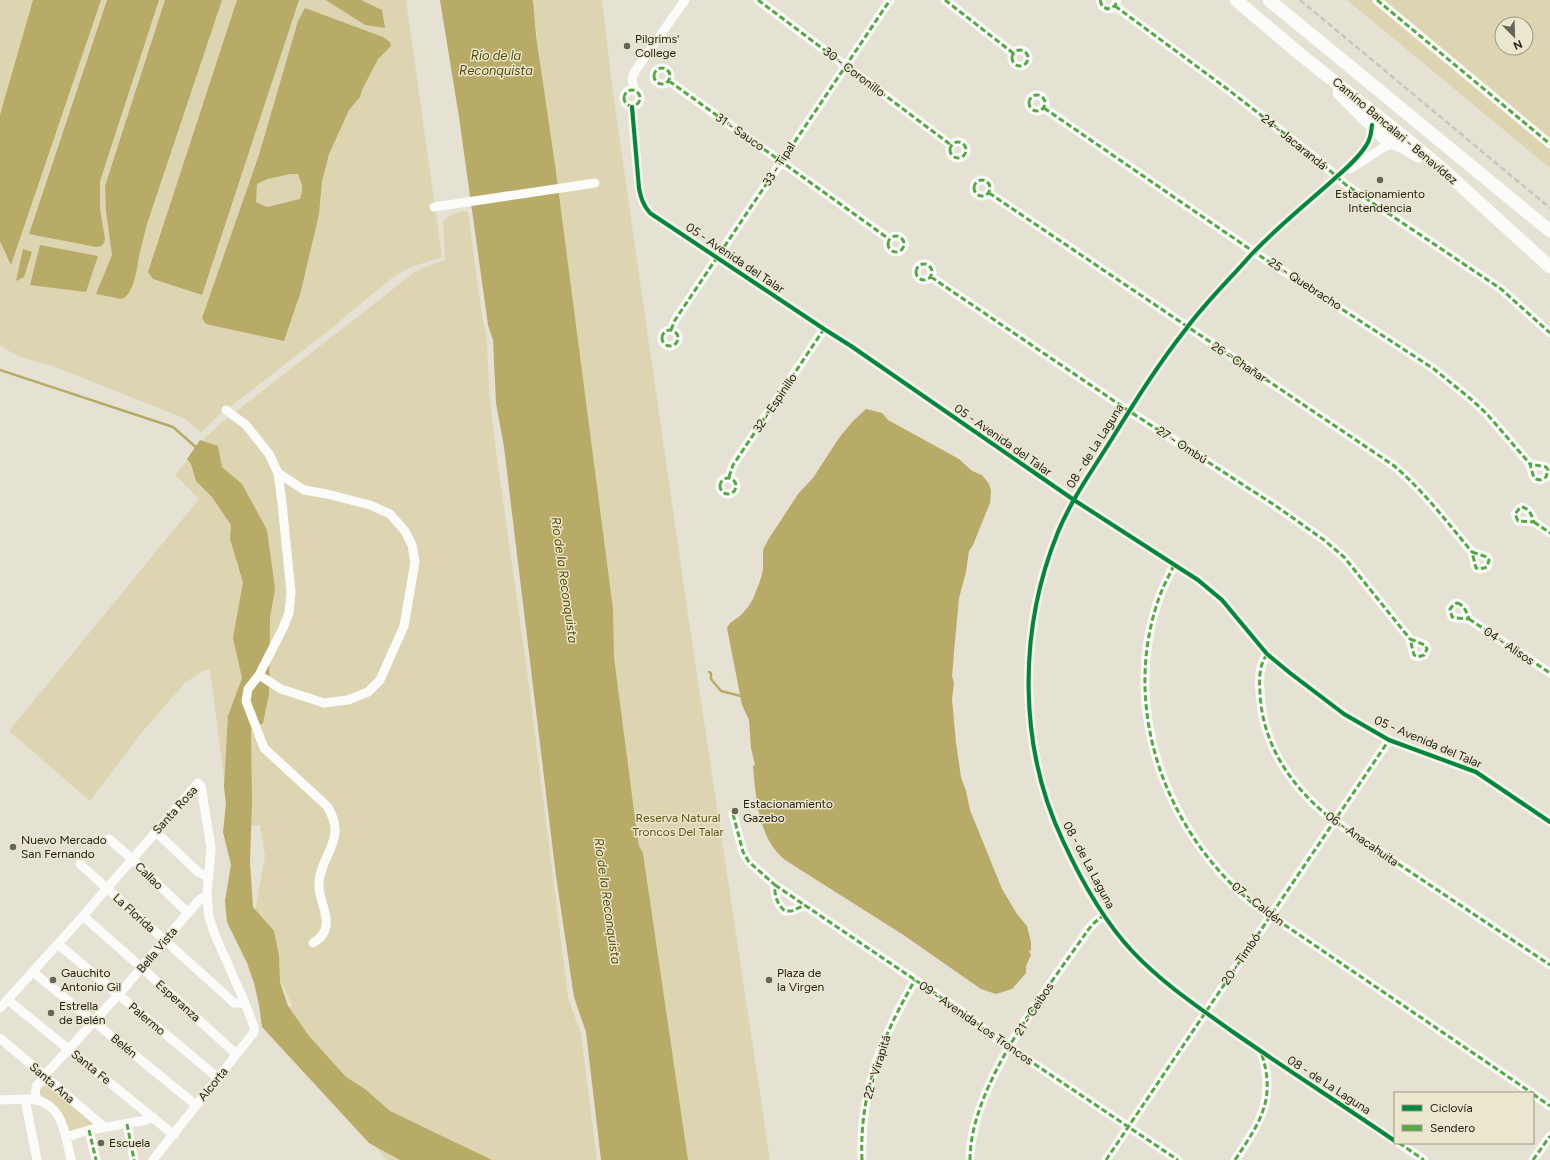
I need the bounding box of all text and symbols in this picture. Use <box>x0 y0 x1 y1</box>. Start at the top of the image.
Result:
north arrow <box>1494 16 1534 56</box>
place label: Pilgrims' College <box>635 32 679 60</box>
text: N <box>1511 37 1524 52</box>
marker: Pilgrims' College <box>622 41 632 51</box>
street label: 30 - Coronillo <box>820 44 888 100</box>
water label: Río de la Reconquista <box>459 48 533 78</box>
street label: Camino Bancalari - Benavídez <box>1330 75 1460 187</box>
street label: 31 - Sauco <box>713 110 767 154</box>
street label: 24 - Jacarandá <box>1258 111 1330 173</box>
street label: 33 - Tipal <box>760 140 798 188</box>
marker: Estacionamiento Intendencia <box>1375 175 1385 185</box>
place label: Estacionamiento Intendencia <box>1335 187 1425 215</box>
street label: 05 - Avenida del Talar <box>683 220 787 296</box>
street label: 25 - Quebracho <box>1266 255 1344 313</box>
street label: 26 - Chañar <box>1209 339 1269 385</box>
street label: 32 - Espinillo <box>750 371 800 435</box>
street label: 05 - Avenida del Talar <box>952 401 1054 479</box>
street label: 08 - de La Laguna <box>1063 401 1127 491</box>
street label: 27 - Ombú <box>1154 424 1210 466</box>
water label: Río de la Reconquista <box>548 516 581 645</box>
street label: 04 - Alisos <box>1481 624 1537 668</box>
street label: 05 - Avenida del Talar <box>1372 713 1484 771</box>
street label: Santa Rosa <box>150 783 200 837</box>
place label: Estacionamiento Gazebo <box>743 797 833 825</box>
marker: Estacionamiento Gazebo <box>730 806 740 816</box>
street label: 06 - Anacahuita <box>1323 809 1401 869</box>
park label: Reserva Natural Troncos Del Talar <box>632 811 724 839</box>
street label: 08 - de La Laguna <box>1060 819 1118 911</box>
place label: Nuevo Mercado San Fernando <box>21 833 107 861</box>
water label: Río de la Reconquista <box>591 837 624 966</box>
marker: Nuevo Mercado San Fernando <box>8 842 18 852</box>
street label: Callao <box>132 859 166 893</box>
street label: 07 - Caldén <box>1229 879 1287 929</box>
street label: La Florida <box>110 891 158 935</box>
street label: Bella Vista <box>134 924 180 976</box>
street label: 20 - Timbó <box>1219 931 1263 987</box>
place label: Gauchito Antonio Gil <box>61 966 121 994</box>
place label: Plaza de la Virgen <box>777 966 824 994</box>
marker: Gauchito Antonio Gil <box>48 975 58 985</box>
marker: Plaza de la Virgen <box>764 975 774 985</box>
street label: Esperanza <box>153 977 203 1025</box>
street label: 09 - Avenida Los Troncos <box>916 978 1036 1068</box>
street label: 21 - Ceibos <box>1012 980 1056 1038</box>
place label: Estrella de Belén <box>59 999 106 1027</box>
street label: Palermo <box>126 1000 168 1038</box>
marker: Estrella de Belén <box>46 1008 56 1018</box>
street label: Belén <box>108 1031 140 1061</box>
street label: 22 - Virapitá <box>861 1033 893 1101</box>
street label: Santa Fe <box>68 1047 114 1087</box>
street label: 08 - de La Laguna <box>1285 1053 1373 1117</box>
street label: Santa Ana <box>27 1060 77 1106</box>
street label: Alcorta <box>195 1064 231 1104</box>
legend <box>1394 1092 1534 1144</box>
text: Ciclovía <box>1430 1101 1473 1115</box>
text: Sendero <box>1430 1121 1475 1135</box>
place label: Escuela <box>109 1136 150 1150</box>
marker: Escuela <box>96 1138 106 1148</box>

